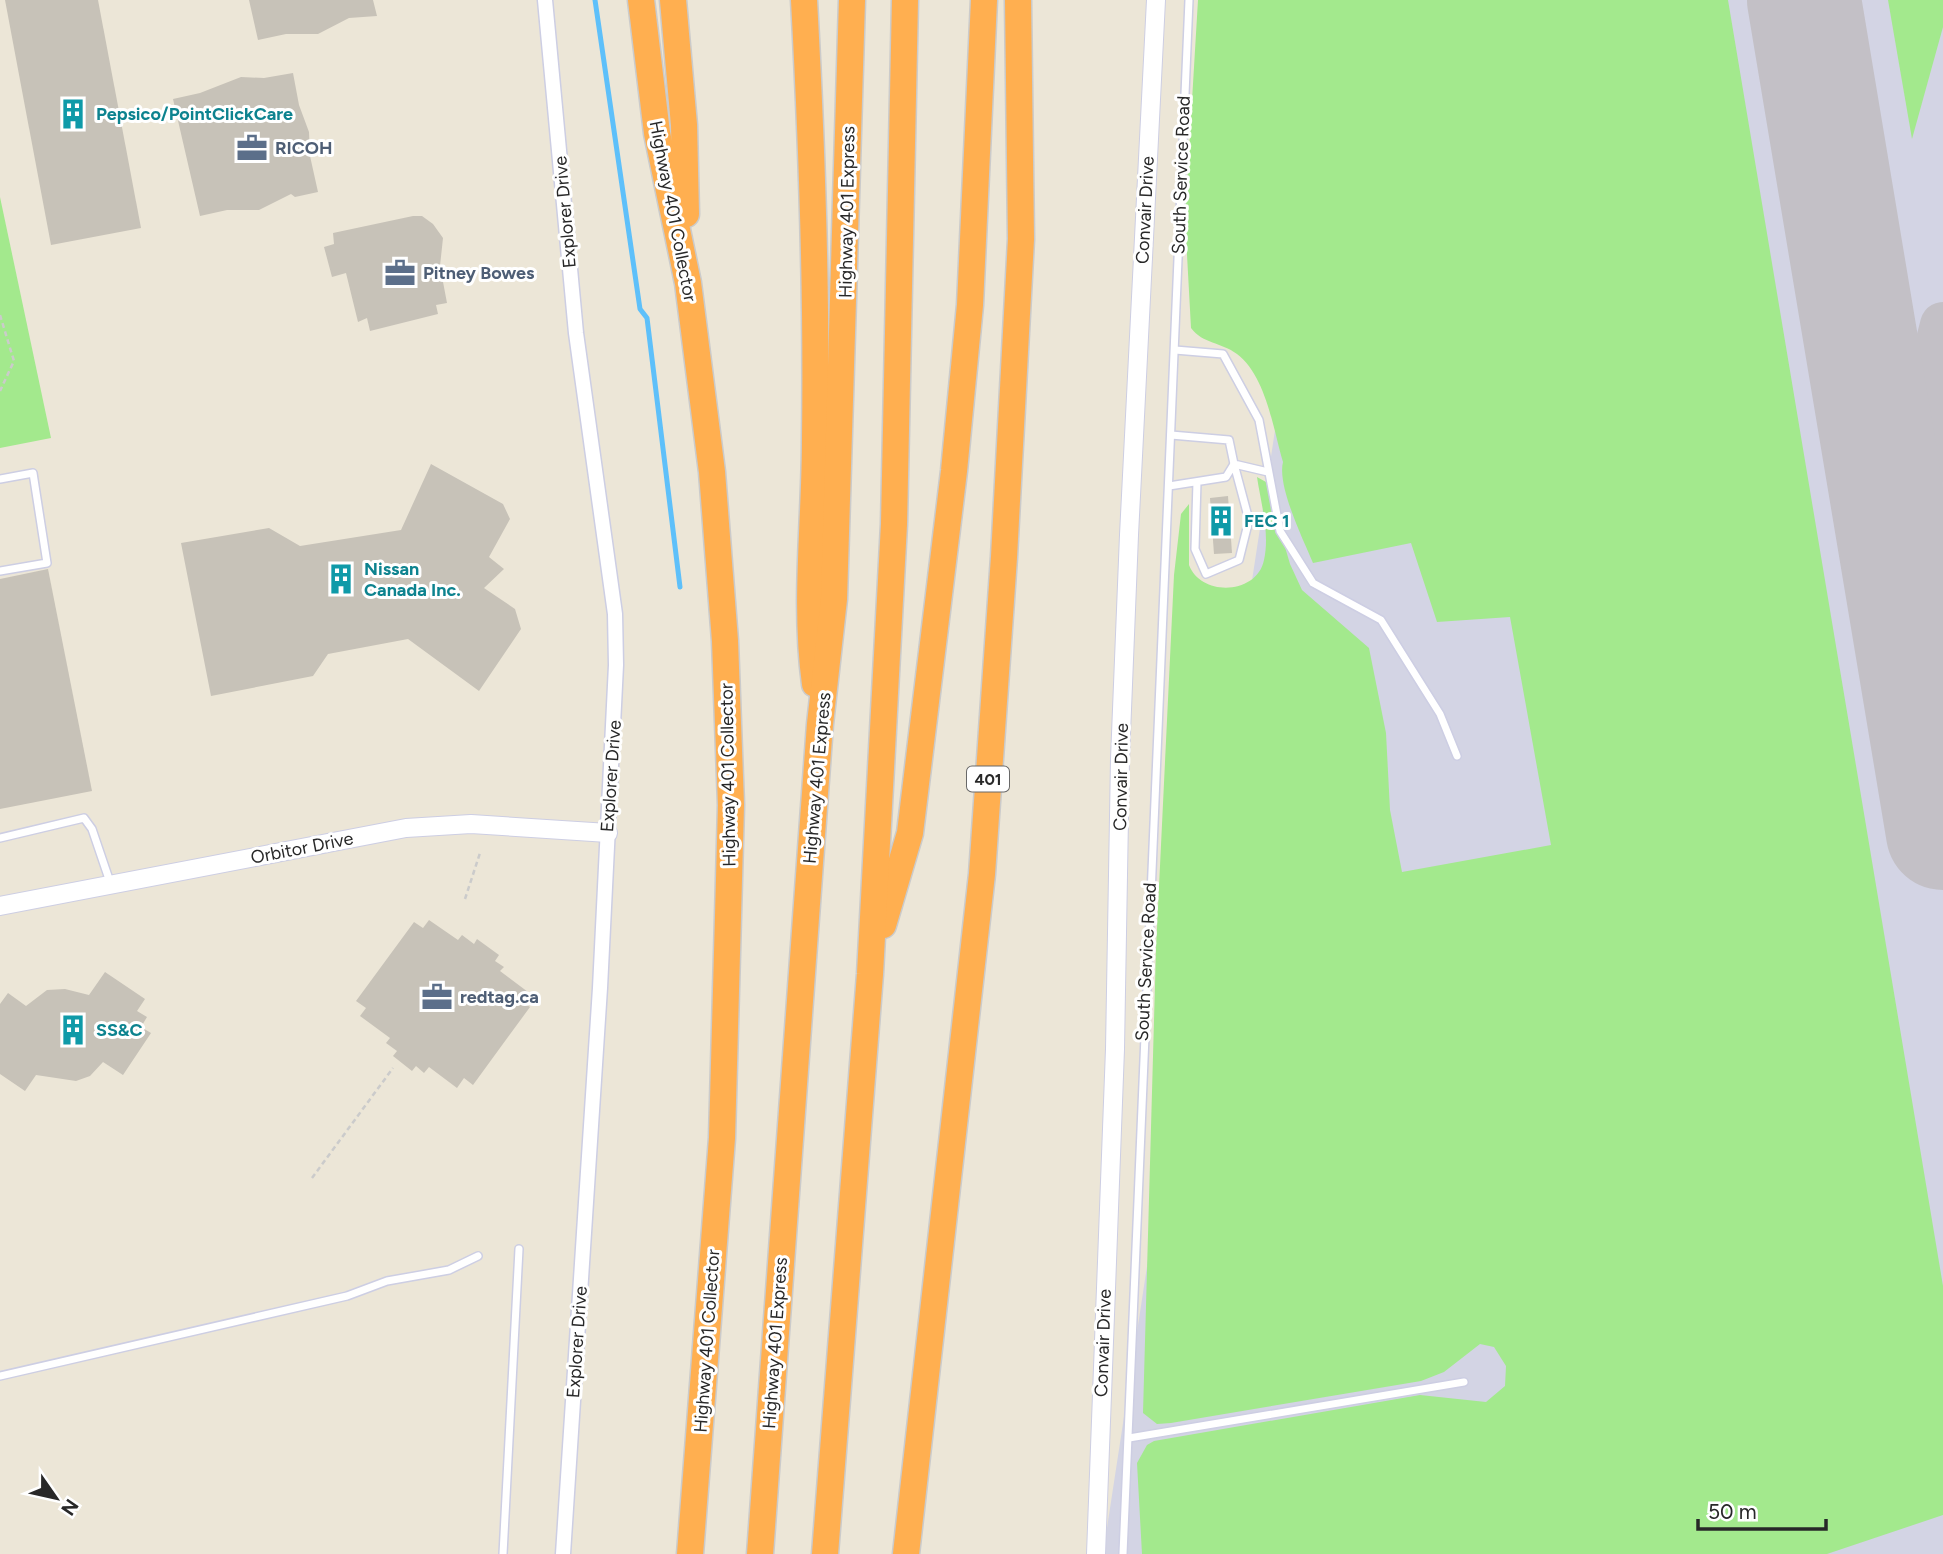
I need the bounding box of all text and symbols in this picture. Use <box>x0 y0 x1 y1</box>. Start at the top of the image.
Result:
street label: South Service Road <box>1167 95 1195 255</box>
building icon: Pepsico/PointClickCare <box>56 97 90 131</box>
place label: Pepsico/PointClickCare <box>96 103 293 125</box>
street label: Highway 401 Collector <box>645 119 701 303</box>
street label: Highway 401 Express <box>834 126 860 298</box>
office icon: RICOH <box>235 131 269 165</box>
place label: RICOH <box>275 137 333 159</box>
street label: Explorer Drive <box>549 155 581 269</box>
street label: Convair Drive <box>1131 155 1159 264</box>
office icon: Pitney Bowes <box>383 256 417 290</box>
place label: Pitney Bowes <box>423 262 535 284</box>
building icon: FEC 1 <box>1204 504 1238 538</box>
place label: FEC 1 <box>1244 510 1290 532</box>
place label: Nissan Canada Inc. <box>364 558 461 601</box>
building icon: Nissan Canada Inc. <box>324 562 358 596</box>
street label: Highway 401 Collector <box>715 683 741 867</box>
street label: Highway 401 Express <box>799 691 835 865</box>
street label: Explorer Drive <box>596 719 626 833</box>
street label: Convair Drive <box>1109 723 1133 831</box>
road number: 401 <box>967 766 1009 792</box>
street label: Orbitor Drive <box>249 827 355 869</box>
street label: South Service Road <box>1131 882 1161 1042</box>
office icon: redtag.ca <box>420 980 454 1014</box>
place label: redtag.ca <box>460 986 539 1008</box>
building icon: SS&C <box>56 1013 90 1047</box>
place label: SS&C <box>96 1019 143 1041</box>
street label: Highway 401 Collector <box>690 1249 724 1433</box>
street label: Highway 401 Express <box>758 1256 792 1430</box>
street label: Explorer Drive <box>562 1285 592 1399</box>
street label: Convair Drive <box>1090 1288 1116 1397</box>
north arrow <box>21 1463 91 1533</box>
scale bar <box>1698 1488 1826 1532</box>
text: N <box>56 1495 83 1520</box>
text: 50 m <box>1708 1499 1757 1524</box>

